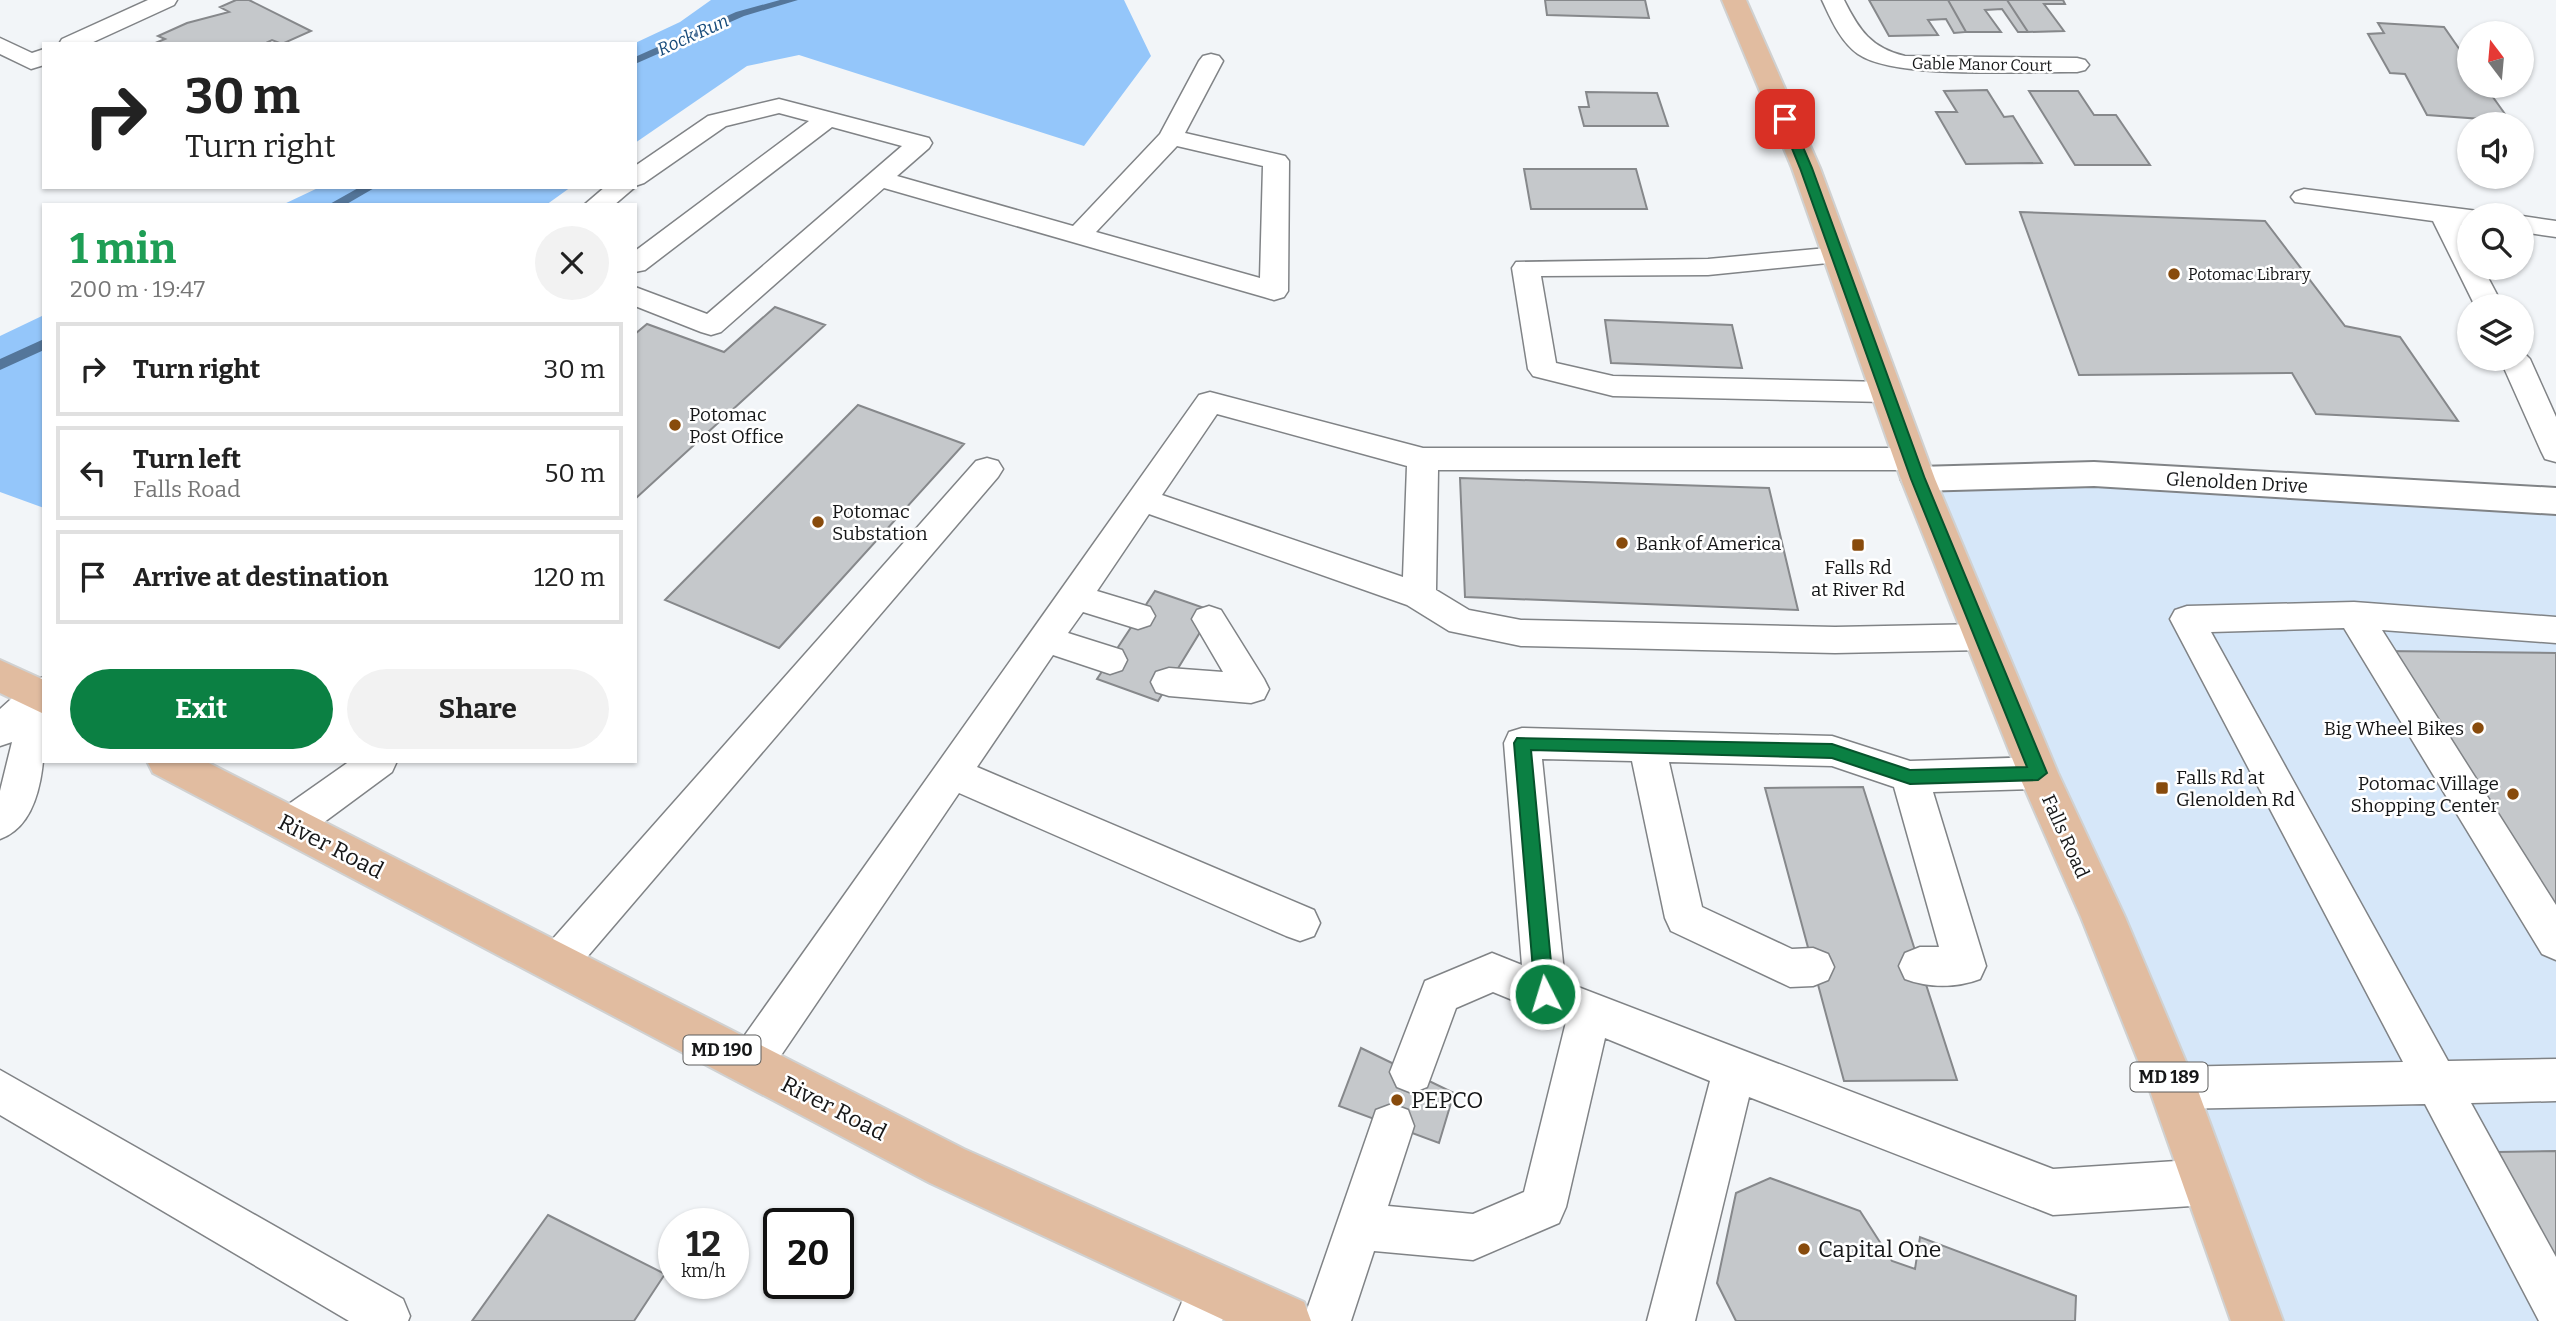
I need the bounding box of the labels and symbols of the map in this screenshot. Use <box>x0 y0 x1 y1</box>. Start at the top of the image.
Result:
water label: Rock Run <box>654 10 732 60</box>
north arrow <box>2457 21 2534 98</box>
street label: Gable Manor Court <box>1912 54 2053 75</box>
pin <box>1755 89 1815 149</box>
place label: Potomac Library <box>2188 265 2311 284</box>
marker: Potomac Library <box>2166 266 2182 282</box>
place label: Potomac Post Office <box>689 403 784 448</box>
marker: Potomac Post Office <box>667 417 683 433</box>
street label: Glenolden Drive <box>2165 467 2309 498</box>
place label: Potomac Substation <box>832 500 928 545</box>
marker: Potomac Substation <box>810 514 826 530</box>
place label: Bank of America <box>1636 532 1782 555</box>
marker: Bank of America <box>1614 535 1630 551</box>
marker: Falls Rd at River Rd <box>1850 537 1866 553</box>
place label: Falls Rd at River Rd <box>1811 556 1905 601</box>
place label: Big Wheel Bikes <box>2324 717 2464 740</box>
marker: Big Wheel Bikes <box>2470 720 2486 736</box>
place label: Falls Rd at Glenolden Rd <box>2176 766 2295 811</box>
place label: Potomac Village Shopping Center <box>2351 772 2500 817</box>
marker: Falls Rd at Glenolden Rd <box>2154 780 2170 796</box>
marker: Potomac Village Shopping Center <box>2505 786 2521 802</box>
street label: Falls Road <box>2037 791 2094 882</box>
street label: River Road <box>274 808 389 885</box>
position arrow <box>1508 957 1582 1031</box>
road number: MD 190 <box>684 1036 760 1064</box>
road number: MD 189 <box>2130 1062 2208 1092</box>
street label: River Road <box>777 1070 892 1147</box>
place label: PEPCO <box>1411 1086 1483 1114</box>
marker: PEPCO <box>1389 1092 1405 1108</box>
speed limit sign: 20 <box>763 1208 854 1299</box>
place label: Capital One <box>1818 1235 1941 1263</box>
marker: Capital One <box>1796 1241 1812 1257</box>

